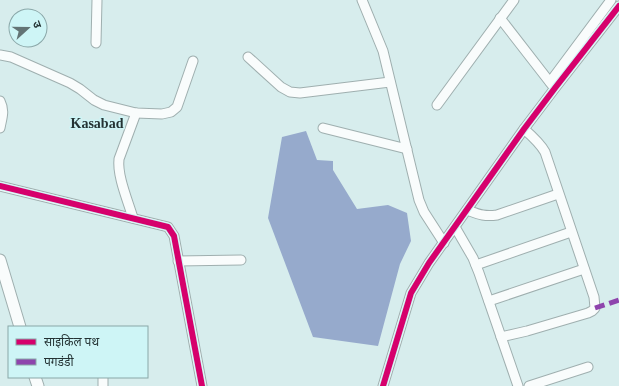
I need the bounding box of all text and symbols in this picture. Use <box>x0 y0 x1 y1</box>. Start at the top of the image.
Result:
north arrow <box>8 8 48 48</box>
text: उ <box>31 19 44 30</box>
district label: Kasabad <box>71 116 124 131</box>
legend <box>8 326 148 378</box>
text: साइकिल पथ <box>44 334 99 349</box>
text: पगडंडी <box>44 354 74 369</box>

